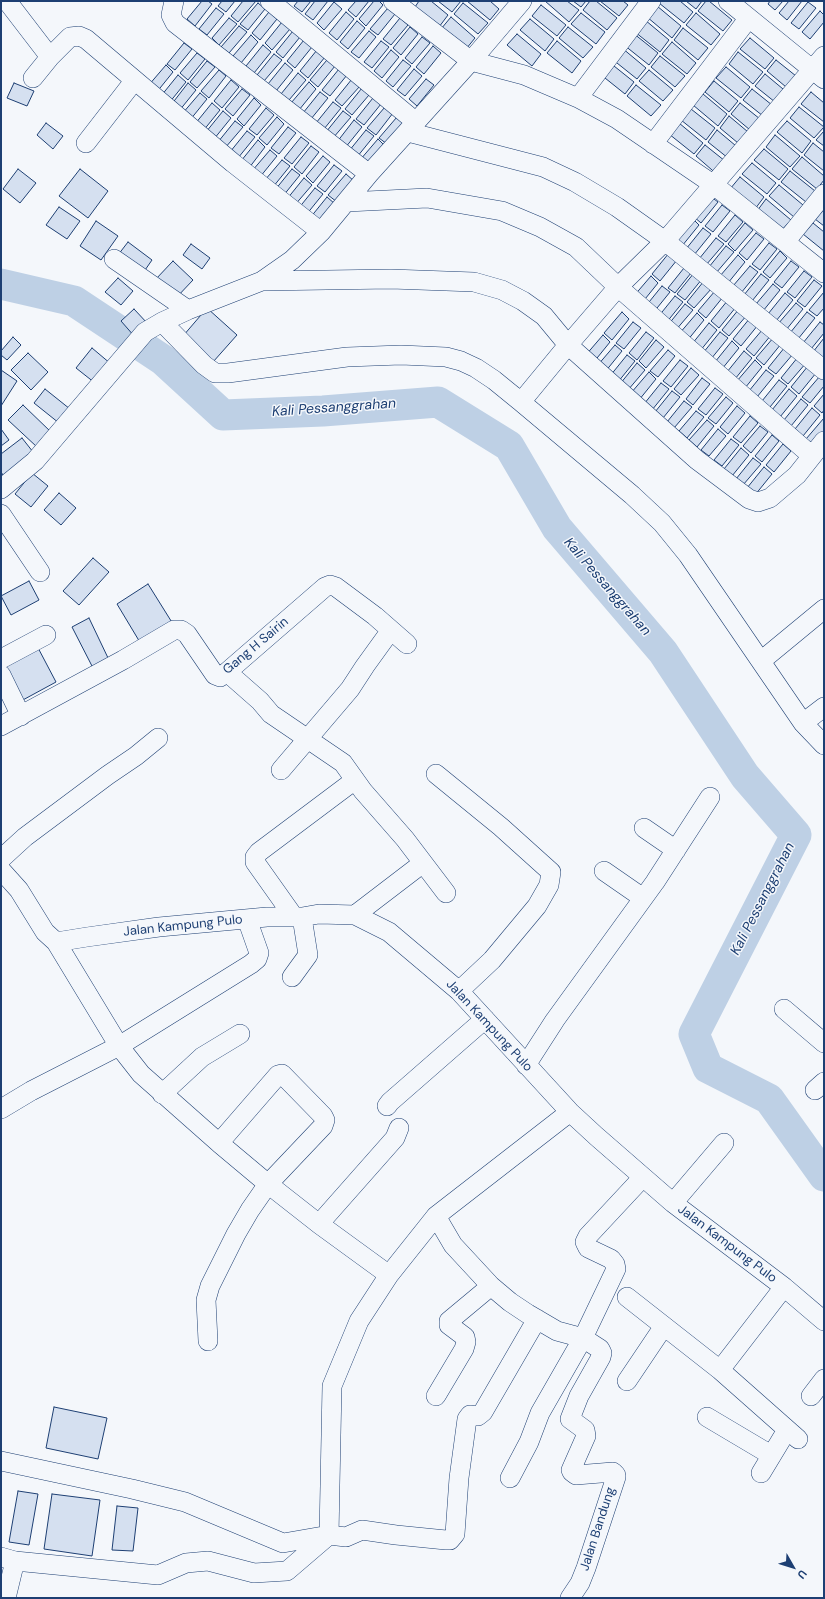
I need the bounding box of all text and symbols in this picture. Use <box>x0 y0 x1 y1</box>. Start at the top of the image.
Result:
water label: Kali Pessanggrahan <box>271 395 397 421</box>
water label: Kali Pessanggrahan <box>560 535 654 639</box>
street label: Gang H Sairin <box>220 614 292 678</box>
water label: Kali Pessanggrahan <box>727 840 799 958</box>
street label: Jalan Kampung Pulo <box>123 912 243 940</box>
street label: Jalan Kampung Pulo <box>442 977 536 1075</box>
street label: Jalan Kampung Pulo <box>674 1202 780 1286</box>
street label: Jalan Bandung <box>577 1485 619 1573</box>
north arrow <box>773 1547 813 1587</box>
text: U <box>795 1567 810 1582</box>

